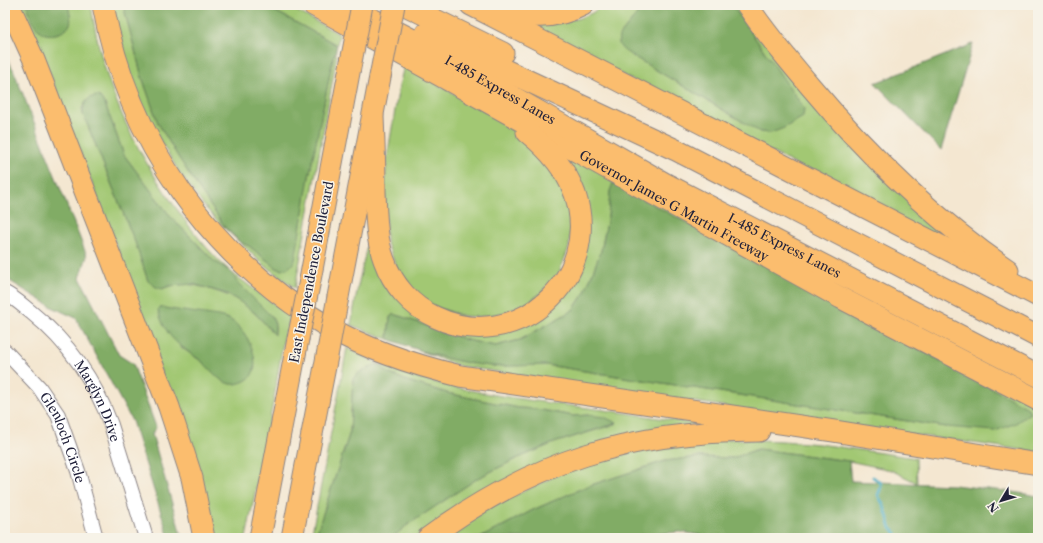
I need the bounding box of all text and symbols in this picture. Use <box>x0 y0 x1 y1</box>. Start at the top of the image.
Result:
street label: I-485 Express Lanes <box>442 52 559 128</box>
street label: Governor James G Martin Freeway <box>577 146 772 265</box>
street label: East Independence Boulevard <box>286 180 336 364</box>
street label: I-485 Express Lanes <box>725 209 844 281</box>
street label: Marglyn Drive <box>71 357 124 444</box>
street label: Glenloch Circle <box>37 389 89 485</box>
north arrow <box>981 481 1021 521</box>
text: N <box>984 499 1002 515</box>

